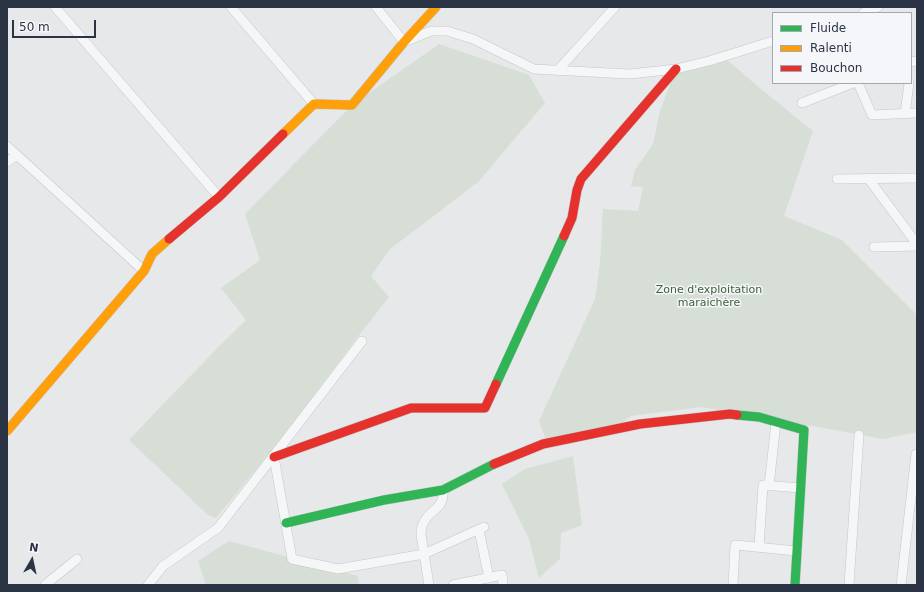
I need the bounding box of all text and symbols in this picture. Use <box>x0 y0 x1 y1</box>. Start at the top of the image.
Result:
scale bar <box>14 12 98 38</box>
legend <box>772 12 912 84</box>
text: 50 m <box>19 20 50 34</box>
text: Fluide <box>810 21 846 35</box>
text: Ralenti <box>810 41 852 55</box>
text: Bouchon <box>810 61 862 75</box>
park label: Zone d'exploitation maraichère <box>656 283 762 309</box>
north arrow <box>12 540 52 580</box>
text: N <box>28 541 40 555</box>

